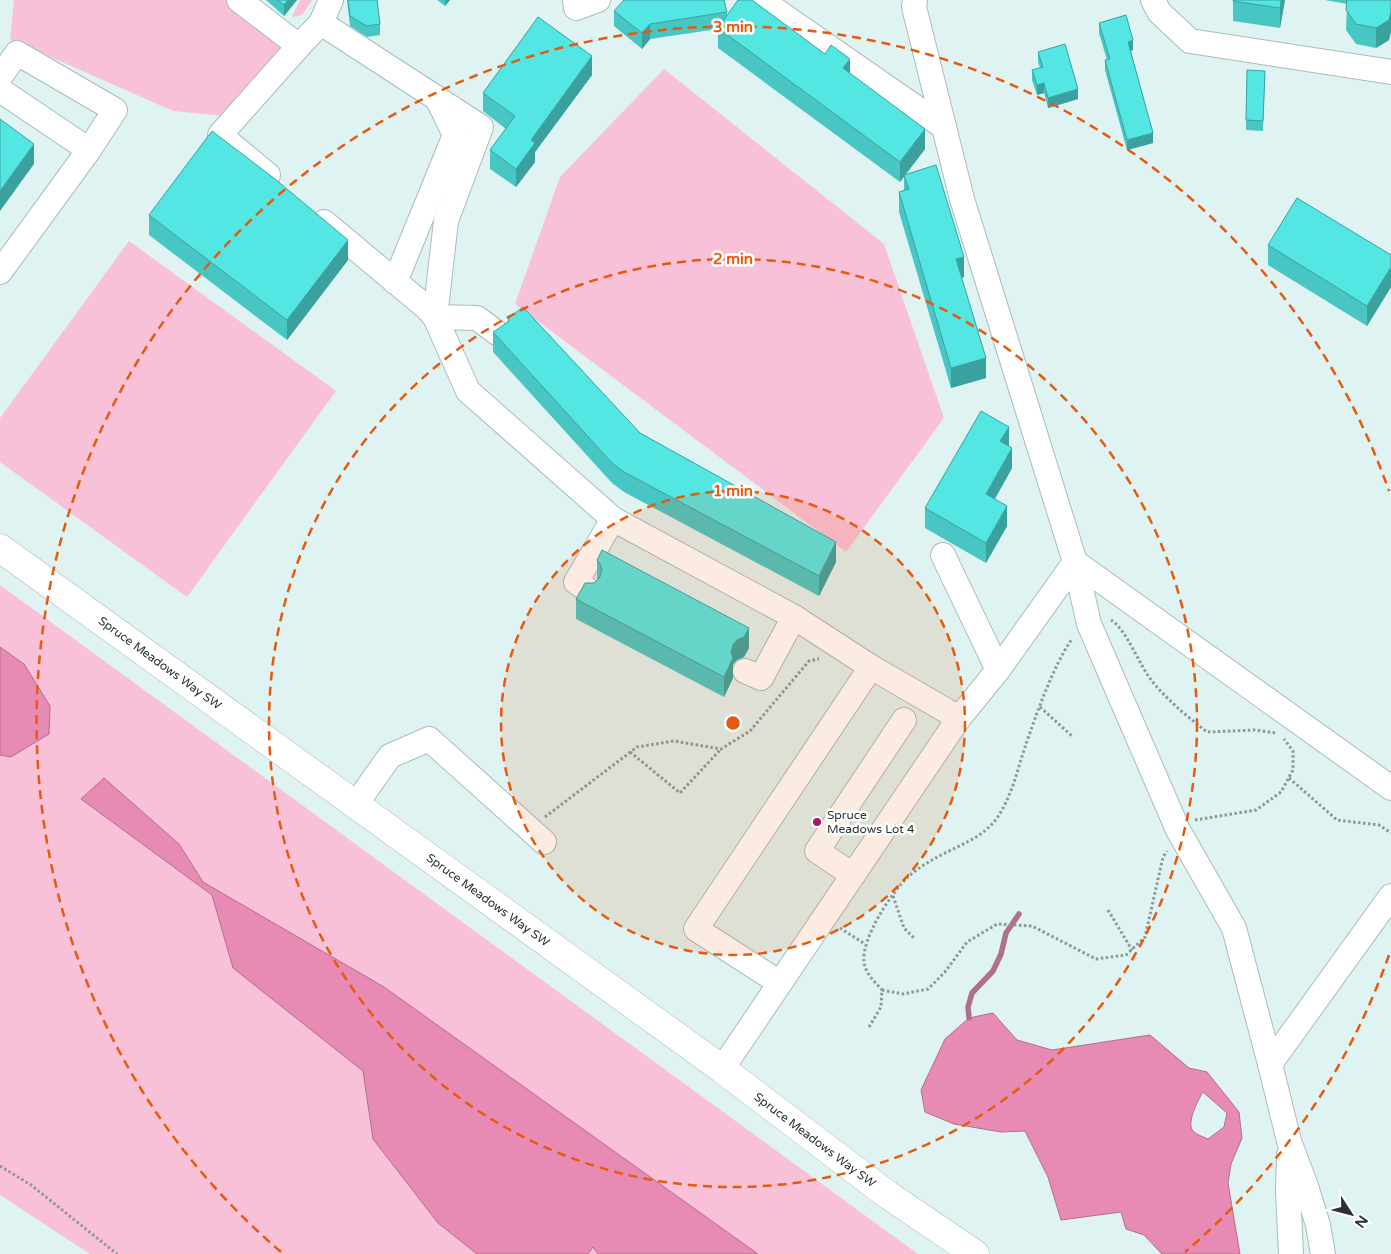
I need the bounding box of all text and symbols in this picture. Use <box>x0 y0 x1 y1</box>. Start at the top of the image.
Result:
text: 3 min <box>713 18 753 36</box>
text: 2 min <box>713 250 753 268</box>
text: 1 min <box>713 482 753 500</box>
street label: Spruce Meadows Way SW <box>96 614 224 712</box>
centre of rings <box>724 714 742 732</box>
place label: Spruce Meadows Lot 4 <box>827 808 915 836</box>
marker: Spruce Meadows Lot 4 <box>811 816 823 828</box>
street label: Spruce Meadows Way SW <box>424 851 552 949</box>
street label: Spruce Meadows Way SW <box>751 1090 879 1190</box>
north arrow <box>1326 1189 1376 1239</box>
text: N <box>1351 1212 1371 1231</box>

